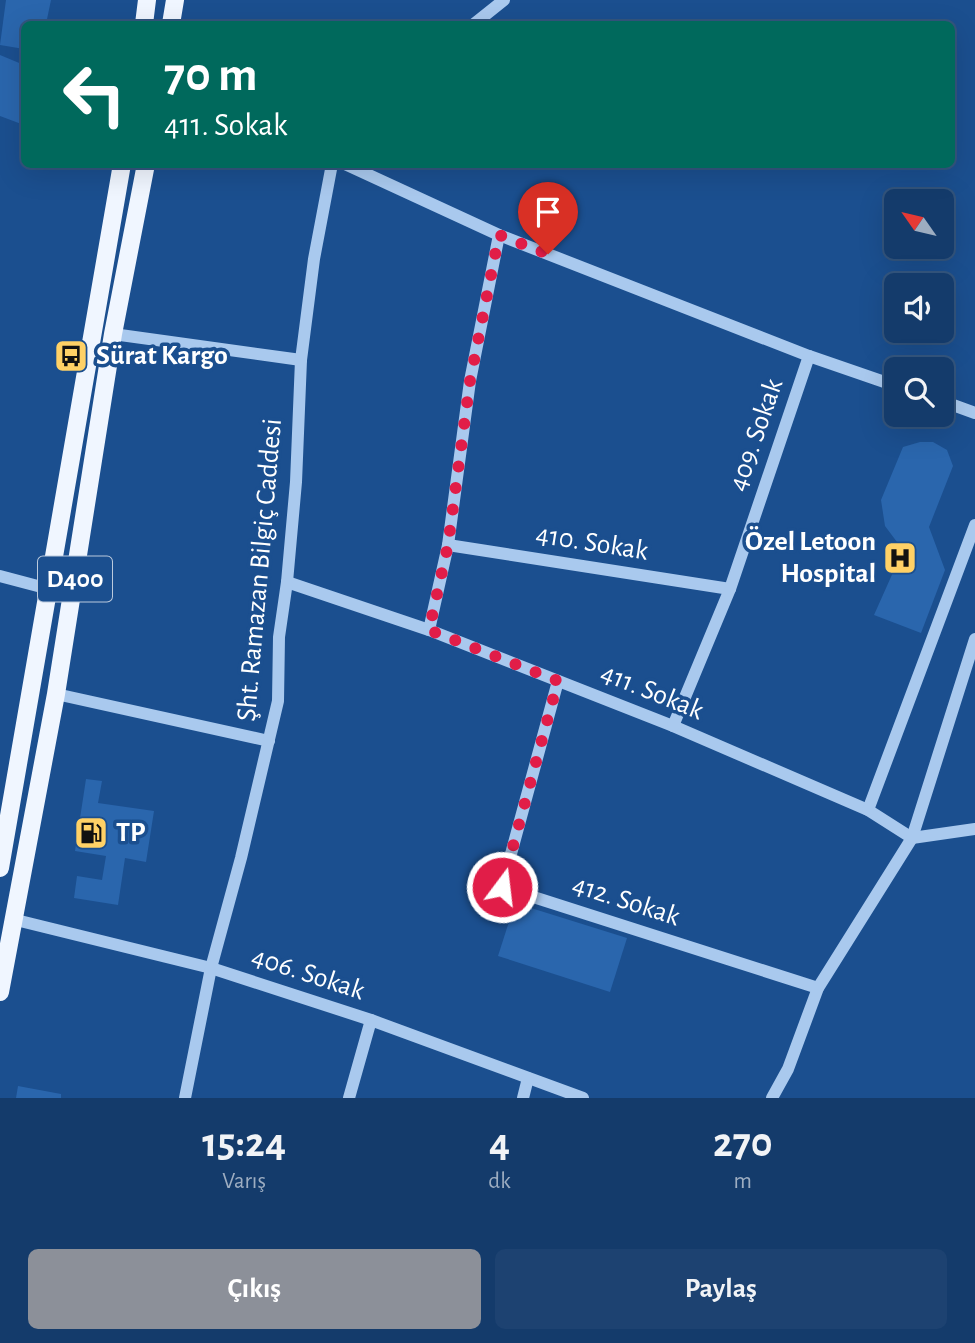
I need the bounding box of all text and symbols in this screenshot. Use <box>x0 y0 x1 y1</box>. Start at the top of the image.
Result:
icon: left <box>49 49 140 140</box>
text: 70 m <box>164 51 258 100</box>
text: 411. Sokak <box>164 109 288 141</box>
pin <box>518 182 578 254</box>
north arrow <box>884 189 954 259</box>
map controls <box>884 189 954 427</box>
icon: arrive <box>529 193 567 231</box>
button: sound <box>884 273 954 343</box>
bus stop icon: Sürat Kargo <box>52 337 90 375</box>
place label: Sürat Kargo <box>96 342 228 370</box>
button: search <box>884 357 954 427</box>
street label: 409. Sokak <box>724 375 788 495</box>
street label: Şht. Ramazan Bilgiç Caddesi <box>233 417 287 723</box>
street label: 410. Sokak <box>534 520 650 566</box>
place label: Özel Letoon Hospital <box>745 526 876 588</box>
hospital icon: Özel Letoon Hospital <box>881 539 919 577</box>
road number: D400 <box>38 556 112 601</box>
street label: 411. Sokak <box>597 659 708 725</box>
fuel station icon: TP <box>72 814 110 852</box>
place label: TP <box>116 819 145 847</box>
position arrow <box>465 850 539 924</box>
street label: 412. Sokak <box>569 871 683 932</box>
street label: 406. Sokak <box>248 943 368 1005</box>
text: 15:24 <box>202 1122 286 1164</box>
text: 4 <box>489 1122 510 1164</box>
text: 270 <box>713 1122 773 1164</box>
text: Varış <box>222 1170 266 1193</box>
text: dk <box>488 1170 511 1193</box>
text: m <box>734 1170 752 1193</box>
button: Çıkış <box>28 1249 481 1329</box>
button: Paylaş <box>495 1249 947 1329</box>

